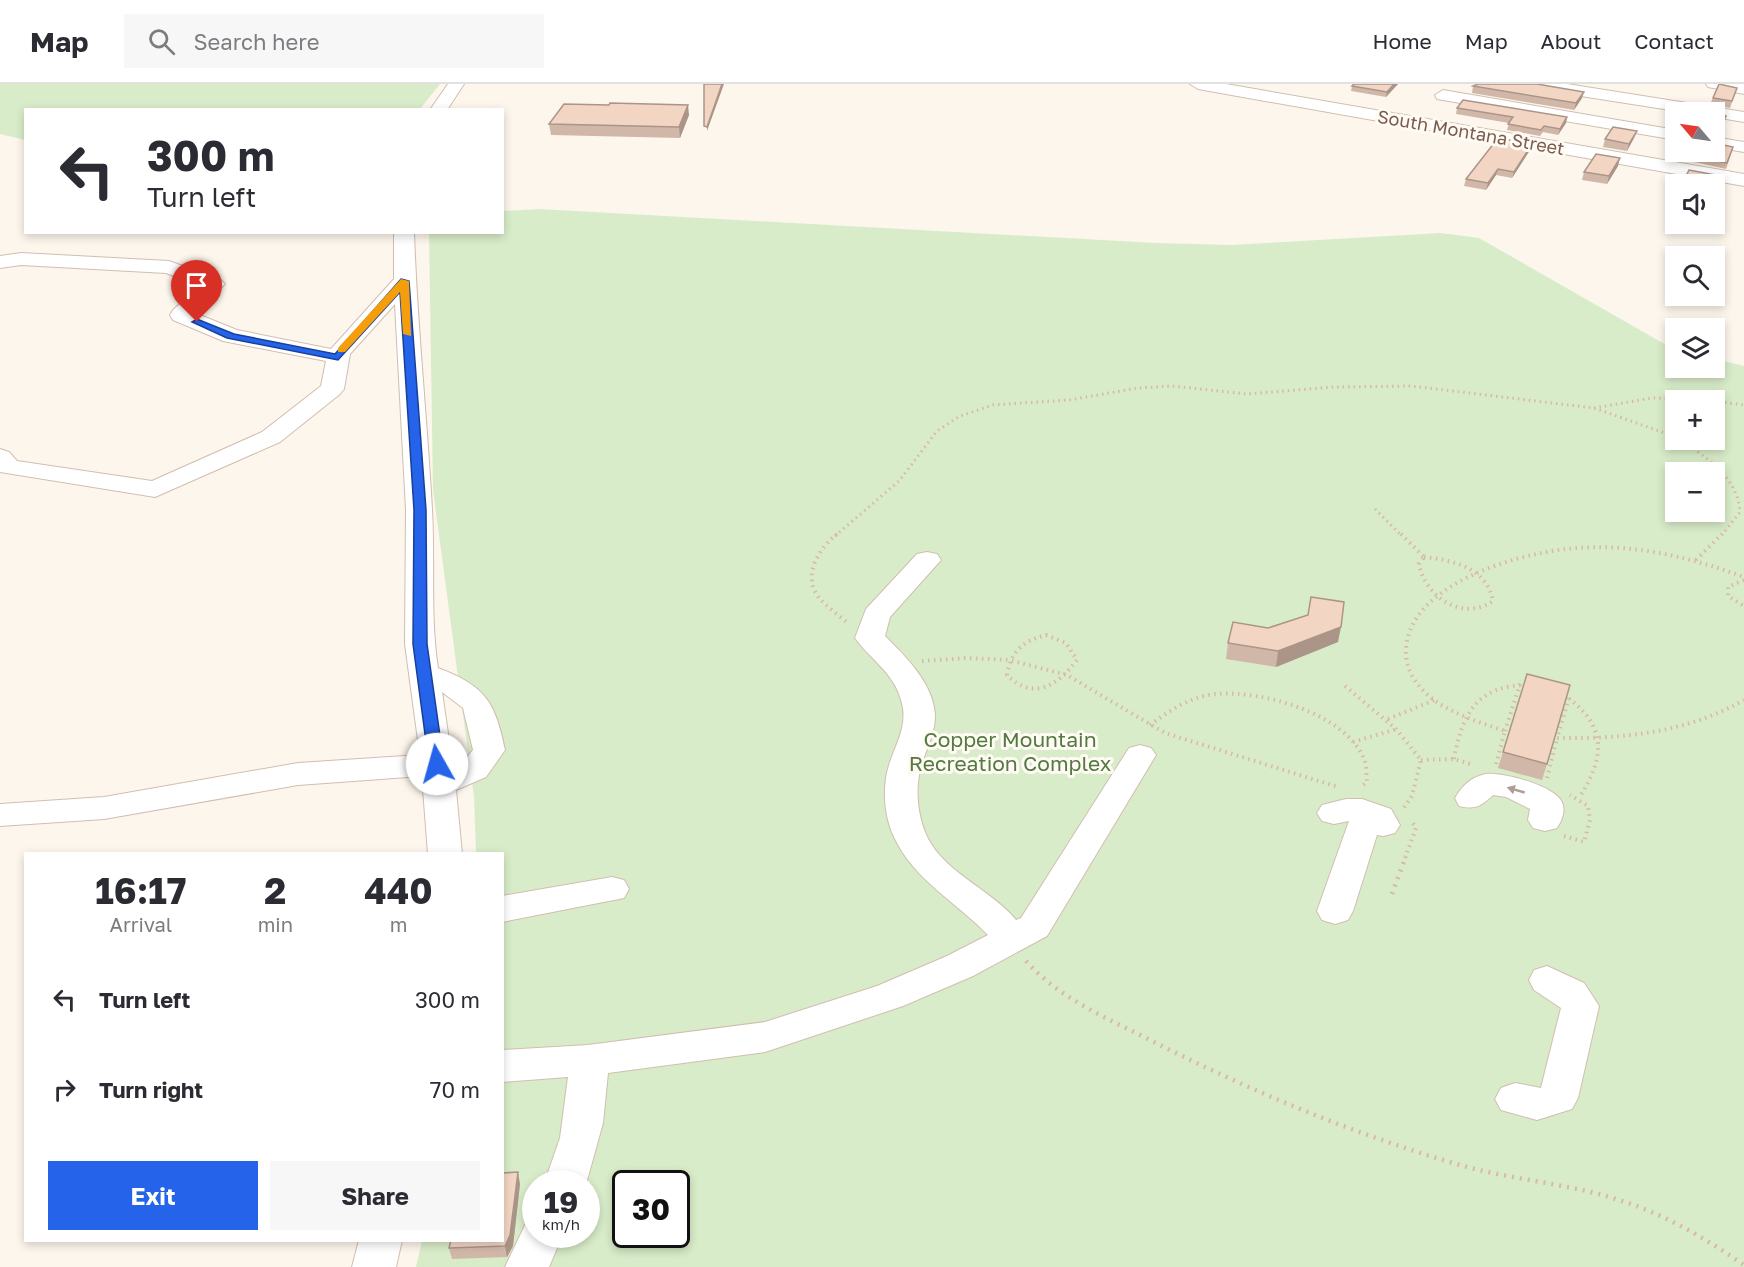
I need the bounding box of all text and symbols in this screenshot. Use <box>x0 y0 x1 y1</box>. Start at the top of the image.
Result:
search box <box>124 14 544 68</box>
text: Map <box>30 25 88 58</box>
icon: search <box>145 25 178 58</box>
text: Search here <box>193 28 319 55</box>
text: Home <box>1372 28 1432 54</box>
text: Map <box>1465 28 1508 54</box>
text: About <box>1541 28 1601 54</box>
text: Contact <box>1634 28 1714 54</box>
north arrow <box>1665 102 1725 162</box>
map controls <box>1665 102 1725 522</box>
street label: South Montana Street <box>1376 105 1566 159</box>
text: 300 m <box>147 130 274 180</box>
icon: left <box>48 132 126 210</box>
button: sound <box>1665 174 1725 234</box>
text: Turn left <box>147 181 256 213</box>
button: search <box>1665 246 1725 306</box>
pin <box>171 260 222 322</box>
icon: arrive <box>180 269 213 302</box>
button: layers <box>1665 318 1725 378</box>
button: + <box>1665 390 1725 450</box>
button: − <box>1665 462 1725 522</box>
park label: Copper Mountain Recreation Complex <box>909 726 1112 776</box>
position arrow <box>405 732 469 796</box>
one-way arrow <box>1506 785 1524 794</box>
text: 16:17 <box>95 869 186 912</box>
text: 2 <box>264 869 286 912</box>
text: 440 <box>364 869 433 912</box>
text: Arrival <box>109 912 172 936</box>
text: min <box>258 912 293 936</box>
text: m <box>390 912 407 936</box>
icon: left <box>48 983 81 1016</box>
text: Turn left <box>99 986 190 1013</box>
text: 300 m <box>415 986 480 1013</box>
icon: right <box>48 1073 81 1106</box>
text: Turn right <box>99 1076 203 1103</box>
text: 70 m <box>430 1076 480 1103</box>
button: Exit <box>48 1161 258 1230</box>
button: Share <box>270 1161 480 1230</box>
speed limit sign: 30 <box>612 1170 690 1248</box>
text: 19 <box>544 1184 578 1220</box>
text: km/h <box>542 1215 580 1233</box>

